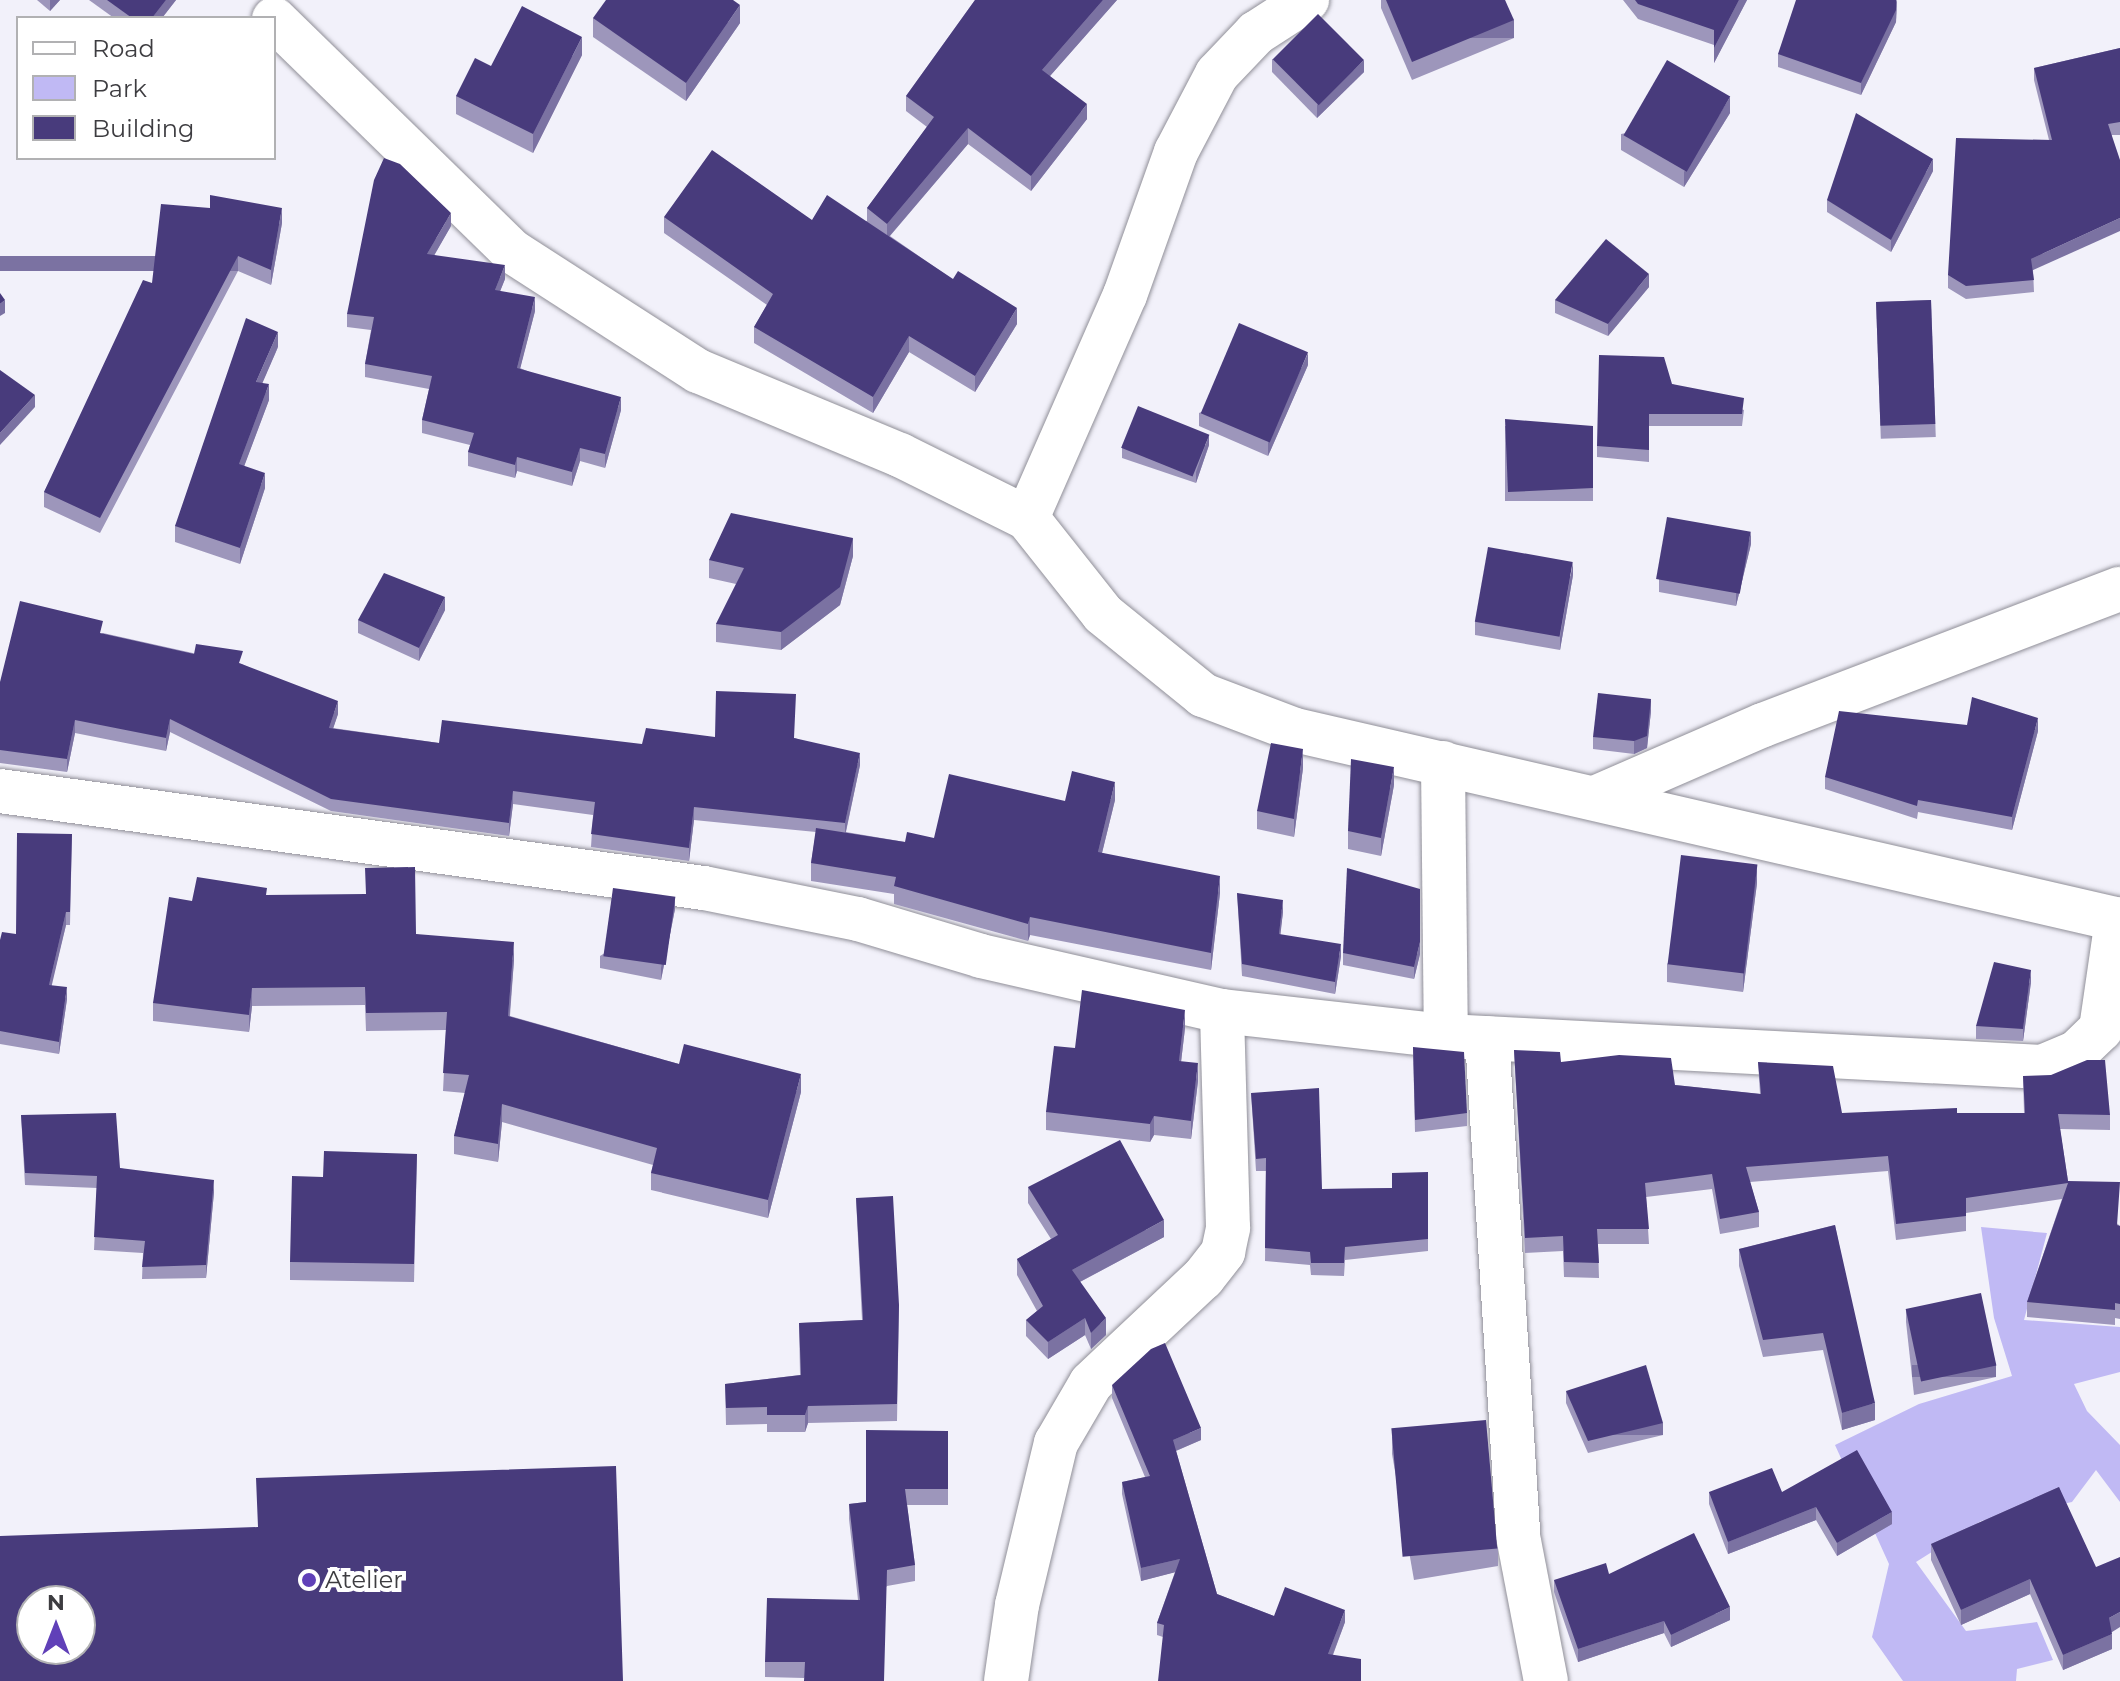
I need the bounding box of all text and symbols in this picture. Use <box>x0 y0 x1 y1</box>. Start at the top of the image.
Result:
legend <box>16 16 276 160</box>
text: Road <box>92 34 155 63</box>
text: Park <box>92 74 147 103</box>
text: Building <box>92 114 195 143</box>
place label: Atelier <box>325 1566 403 1594</box>
marker: Atelier <box>300 1571 318 1589</box>
north arrow <box>16 1585 96 1665</box>
text: N <box>47 1589 65 1616</box>

